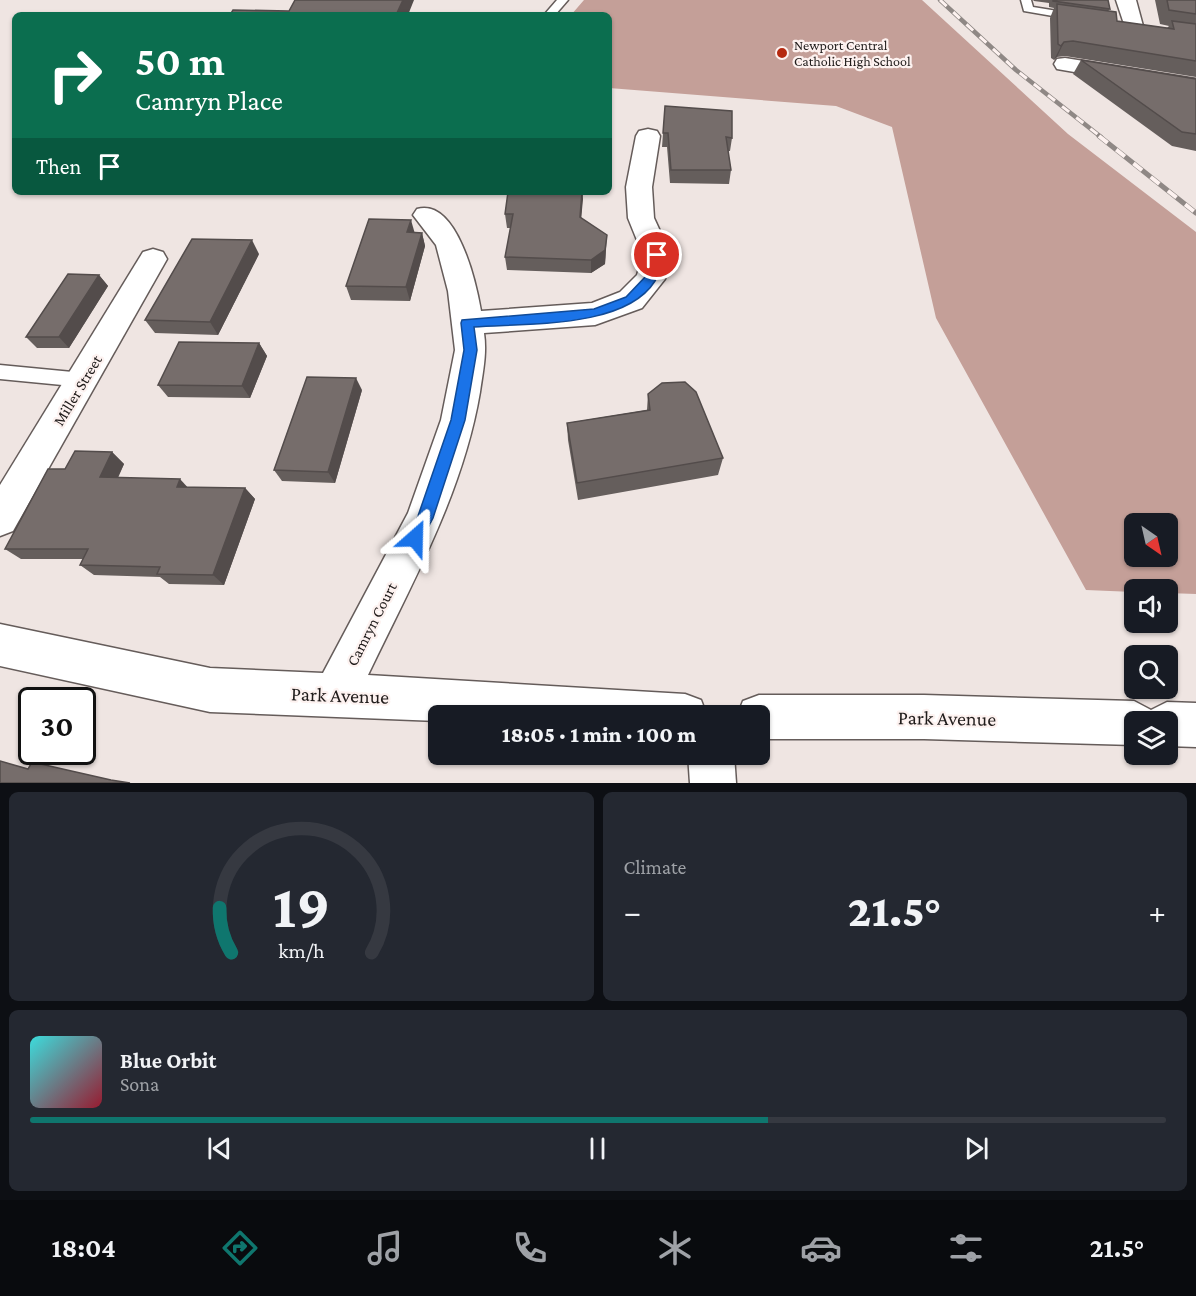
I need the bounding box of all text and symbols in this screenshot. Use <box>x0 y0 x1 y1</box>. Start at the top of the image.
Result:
icon: right <box>36 36 114 114</box>
text: 50 m <box>135 37 225 84</box>
place label: Newport Central Catholic High School <box>794 37 911 69</box>
marker: Newport Central Catholic High School <box>775 46 789 60</box>
text: Camryn Place <box>135 86 283 116</box>
icon: arrive <box>93 150 126 183</box>
text: Then <box>36 154 81 179</box>
pin <box>631 229 682 280</box>
icon: arrive <box>640 238 673 271</box>
street label: Miller Street <box>50 351 105 429</box>
position arrow <box>383 506 447 570</box>
north arrow <box>1124 513 1178 567</box>
map controls <box>1124 513 1178 765</box>
street label: Camryn Court <box>343 579 401 669</box>
button: sound <box>1124 579 1178 633</box>
button: search <box>1124 645 1178 699</box>
street label: Park Avenue <box>291 682 390 708</box>
speed limit sign: 30 <box>18 687 96 765</box>
street label: Park Avenue <box>898 706 996 730</box>
button: layers <box>1124 711 1178 765</box>
text: 18:05 · 1 min · 100 m <box>502 722 696 747</box>
text: Climate <box>624 856 686 878</box>
text: 19 <box>273 871 330 940</box>
text: 21.5° <box>848 886 942 936</box>
text: − <box>624 893 641 930</box>
text: + <box>1149 893 1166 930</box>
text: km/h <box>278 940 325 964</box>
text: Blue Orbit <box>120 1048 216 1073</box>
text: Sona <box>120 1073 159 1095</box>
icon: previous <box>203 1132 236 1165</box>
icon: pause <box>581 1132 614 1165</box>
icon: next <box>960 1132 993 1165</box>
icon: directions <box>219 1227 261 1269</box>
icon: music <box>364 1227 406 1269</box>
icon: phone <box>509 1227 551 1269</box>
icon: climate <box>654 1227 696 1269</box>
icon: car <box>800 1227 842 1269</box>
icon: filters <box>945 1227 987 1269</box>
text: 18:04 <box>52 1233 116 1263</box>
text: 21.5° <box>1090 1233 1144 1263</box>

